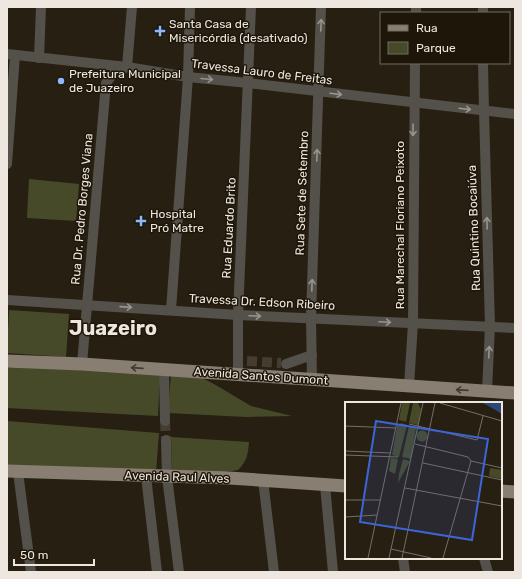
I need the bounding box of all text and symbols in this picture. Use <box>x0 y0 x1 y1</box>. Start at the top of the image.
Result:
legend <box>380 12 510 64</box>
place label: Santa Casa de Misericórdia (desativado) <box>169 17 308 45</box>
one-way arrow <box>317 19 324 32</box>
text: Rua <box>416 21 438 35</box>
marker: Santa Casa de Misericórdia (desativado) <box>154 25 166 37</box>
text: Parque <box>416 41 456 55</box>
street label: Travessa Lauro de Freitas <box>191 56 333 88</box>
place label: Prefeitura Municipal de Juazeiro <box>69 67 181 95</box>
one-way arrow <box>200 75 213 82</box>
marker: Prefeitura Municipal de Juazeiro <box>56 76 66 86</box>
one-way arrow <box>329 90 342 98</box>
one-way arrow <box>458 105 471 113</box>
one-way arrow <box>409 123 417 136</box>
street label: Rua Sete de Setembro <box>293 130 311 256</box>
street label: Rua Dr. Pedro Borges Viana <box>68 133 96 285</box>
street label: Rua Marechal Floriano Peixoto <box>393 141 407 309</box>
one-way arrow <box>313 149 320 162</box>
street label: Rua Quintino Bocaiúva <box>465 165 483 291</box>
street label: Rua Eduardo Brito <box>219 177 239 279</box>
place label: Hospital Pró Matre <box>150 207 204 235</box>
marker: Hospital Pró Matre <box>135 215 147 227</box>
one-way arrow <box>483 216 491 229</box>
one-way arrow <box>309 279 316 292</box>
street label: Travessa Dr. Edson Ribeiro <box>188 291 336 313</box>
one-way arrow <box>119 303 132 310</box>
one-way arrow <box>248 312 261 319</box>
district label: Juazeiro <box>69 316 157 340</box>
one-way arrow <box>378 318 391 325</box>
one-way arrow <box>485 346 493 359</box>
one-way arrow <box>131 364 144 371</box>
street label: Avenida Santos Dumont <box>193 364 329 388</box>
one-way arrow <box>456 386 469 393</box>
inset map <box>345 402 502 559</box>
street label: Avenida Raul Alves <box>124 468 230 486</box>
scale bar <box>14 541 94 567</box>
text: 50 m <box>20 548 48 562</box>

